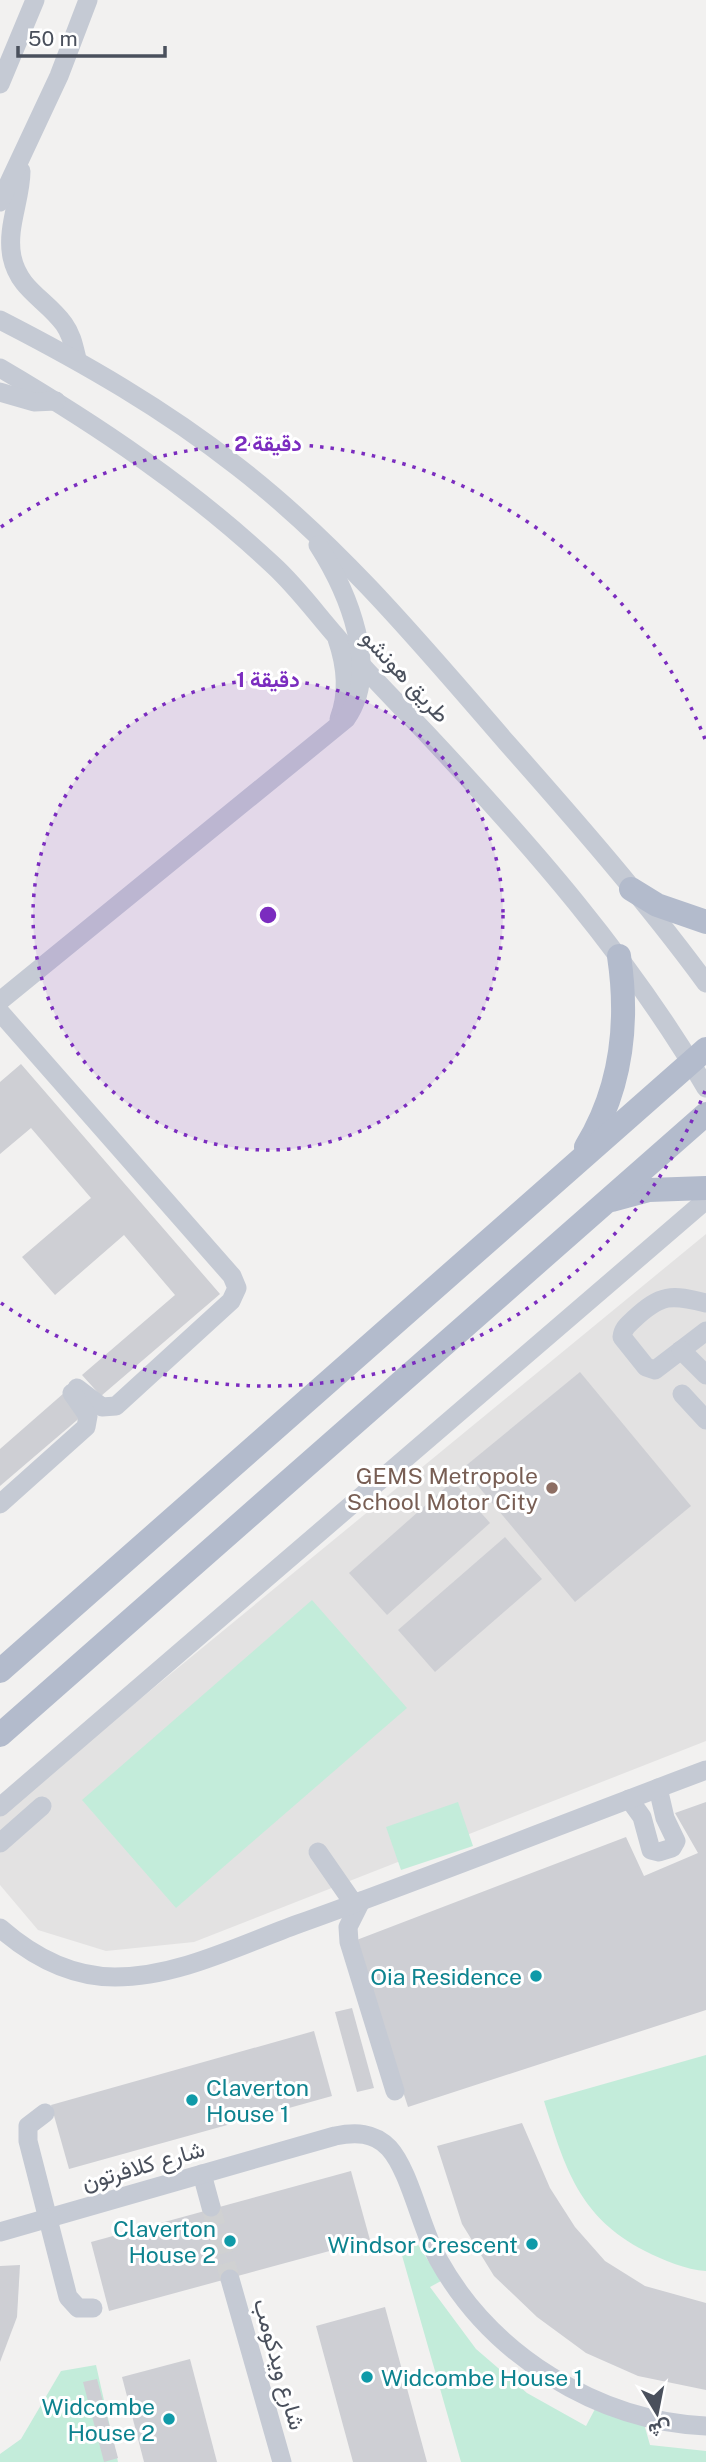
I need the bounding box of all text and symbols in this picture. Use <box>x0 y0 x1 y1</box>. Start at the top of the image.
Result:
scale bar <box>18 14 164 58</box>
text: 50 m <box>28 26 78 51</box>
text: 2 دقيقة <box>234 431 302 456</box>
street label: طريق هونشو <box>355 624 456 729</box>
text: 1 دقيقة <box>236 667 300 692</box>
centre of rings <box>256 903 280 927</box>
place label: GEMS Metropole School Motor City <box>347 1462 538 1515</box>
marker: GEMS Metropole School Motor City <box>544 1480 560 1496</box>
place label: Oia Residence <box>370 1963 522 1990</box>
marker: Oia Residence <box>528 1968 544 1984</box>
place label: Claverton House 1 <box>206 2074 309 2127</box>
marker: Claverton House 1 <box>184 2092 200 2108</box>
street label: شارع كلافرتون <box>78 2135 208 2198</box>
place label: Claverton House 2 <box>113 2215 216 2268</box>
place label: Windsor Crescent <box>328 2231 518 2258</box>
marker: Claverton House 2 <box>222 2233 238 2249</box>
marker: Windsor Crescent <box>524 2236 540 2252</box>
street label: شارع ويدكومب <box>245 2295 312 2434</box>
place label: Widcombe House 1 <box>381 2364 583 2391</box>
marker: Widcombe House 1 <box>359 2369 375 2385</box>
north arrow <box>622 2378 692 2448</box>
place label: Widcombe House 2 <box>42 2393 155 2446</box>
marker: Widcombe House 2 <box>161 2411 177 2427</box>
text: ش <box>646 2416 673 2443</box>

